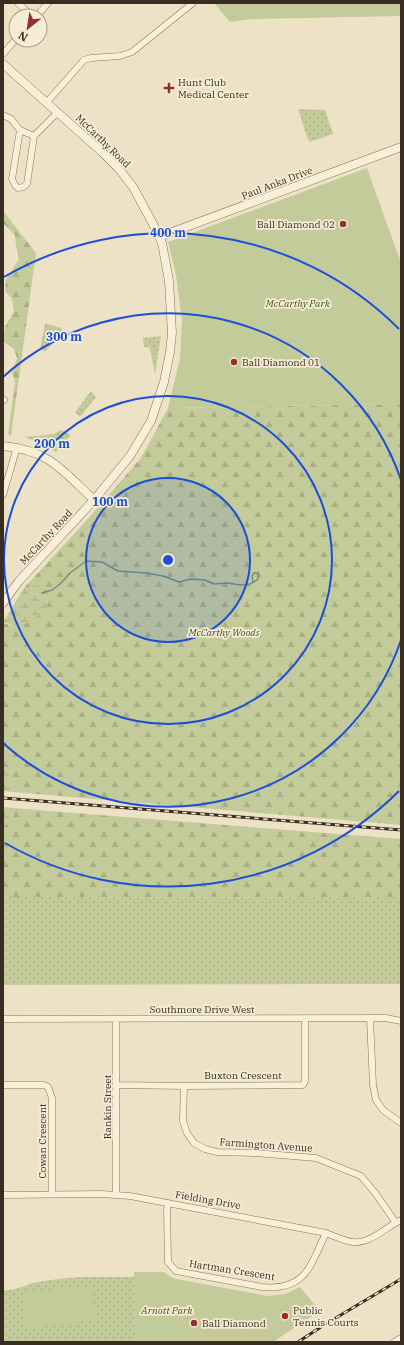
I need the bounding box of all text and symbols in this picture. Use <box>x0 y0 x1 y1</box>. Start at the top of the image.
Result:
north arrow <box>8 8 48 48</box>
text: N <box>15 28 30 45</box>
place label: Hunt Club Medical Center <box>178 76 249 101</box>
marker: Hunt Club Medical Center <box>163 82 175 94</box>
street label: McCarthy Road <box>73 112 133 170</box>
street label: Paul Anka Drive <box>240 163 314 203</box>
place label: Ball Diamond 02 <box>257 218 335 231</box>
marker: Ball Diamond 02 <box>338 219 348 229</box>
text: 400 m <box>150 225 186 240</box>
park label: McCarthy Park <box>265 297 331 310</box>
text: 300 m <box>46 329 82 344</box>
place label: Ball Diamond 01 <box>242 356 320 369</box>
marker: Ball Diamond 01 <box>229 357 239 367</box>
text: 200 m <box>34 436 70 451</box>
text: 100 m <box>92 494 128 509</box>
street label: McCarthy Road <box>17 506 75 568</box>
centre of rings <box>161 553 175 567</box>
park label: McCarthy Woods <box>187 626 260 639</box>
street label: Southmore Drive West <box>149 1003 255 1016</box>
street label: Buxton Crescent <box>204 1069 282 1082</box>
street label: Rankin Street <box>101 1074 114 1139</box>
street label: Cowan Crescent <box>36 1103 49 1179</box>
street label: Farmington Avenue <box>219 1135 313 1155</box>
street label: Fielding Drive <box>174 1188 242 1212</box>
street label: Hartman Crescent <box>188 1257 276 1283</box>
park label: Arnott Park <box>140 1304 193 1317</box>
place label: Public Tennis Courts <box>293 1304 359 1329</box>
marker: Public Tennis Courts <box>280 1311 290 1321</box>
place label: Ball Diamond <box>202 1317 266 1330</box>
marker: Ball Diamond <box>189 1318 199 1328</box>

